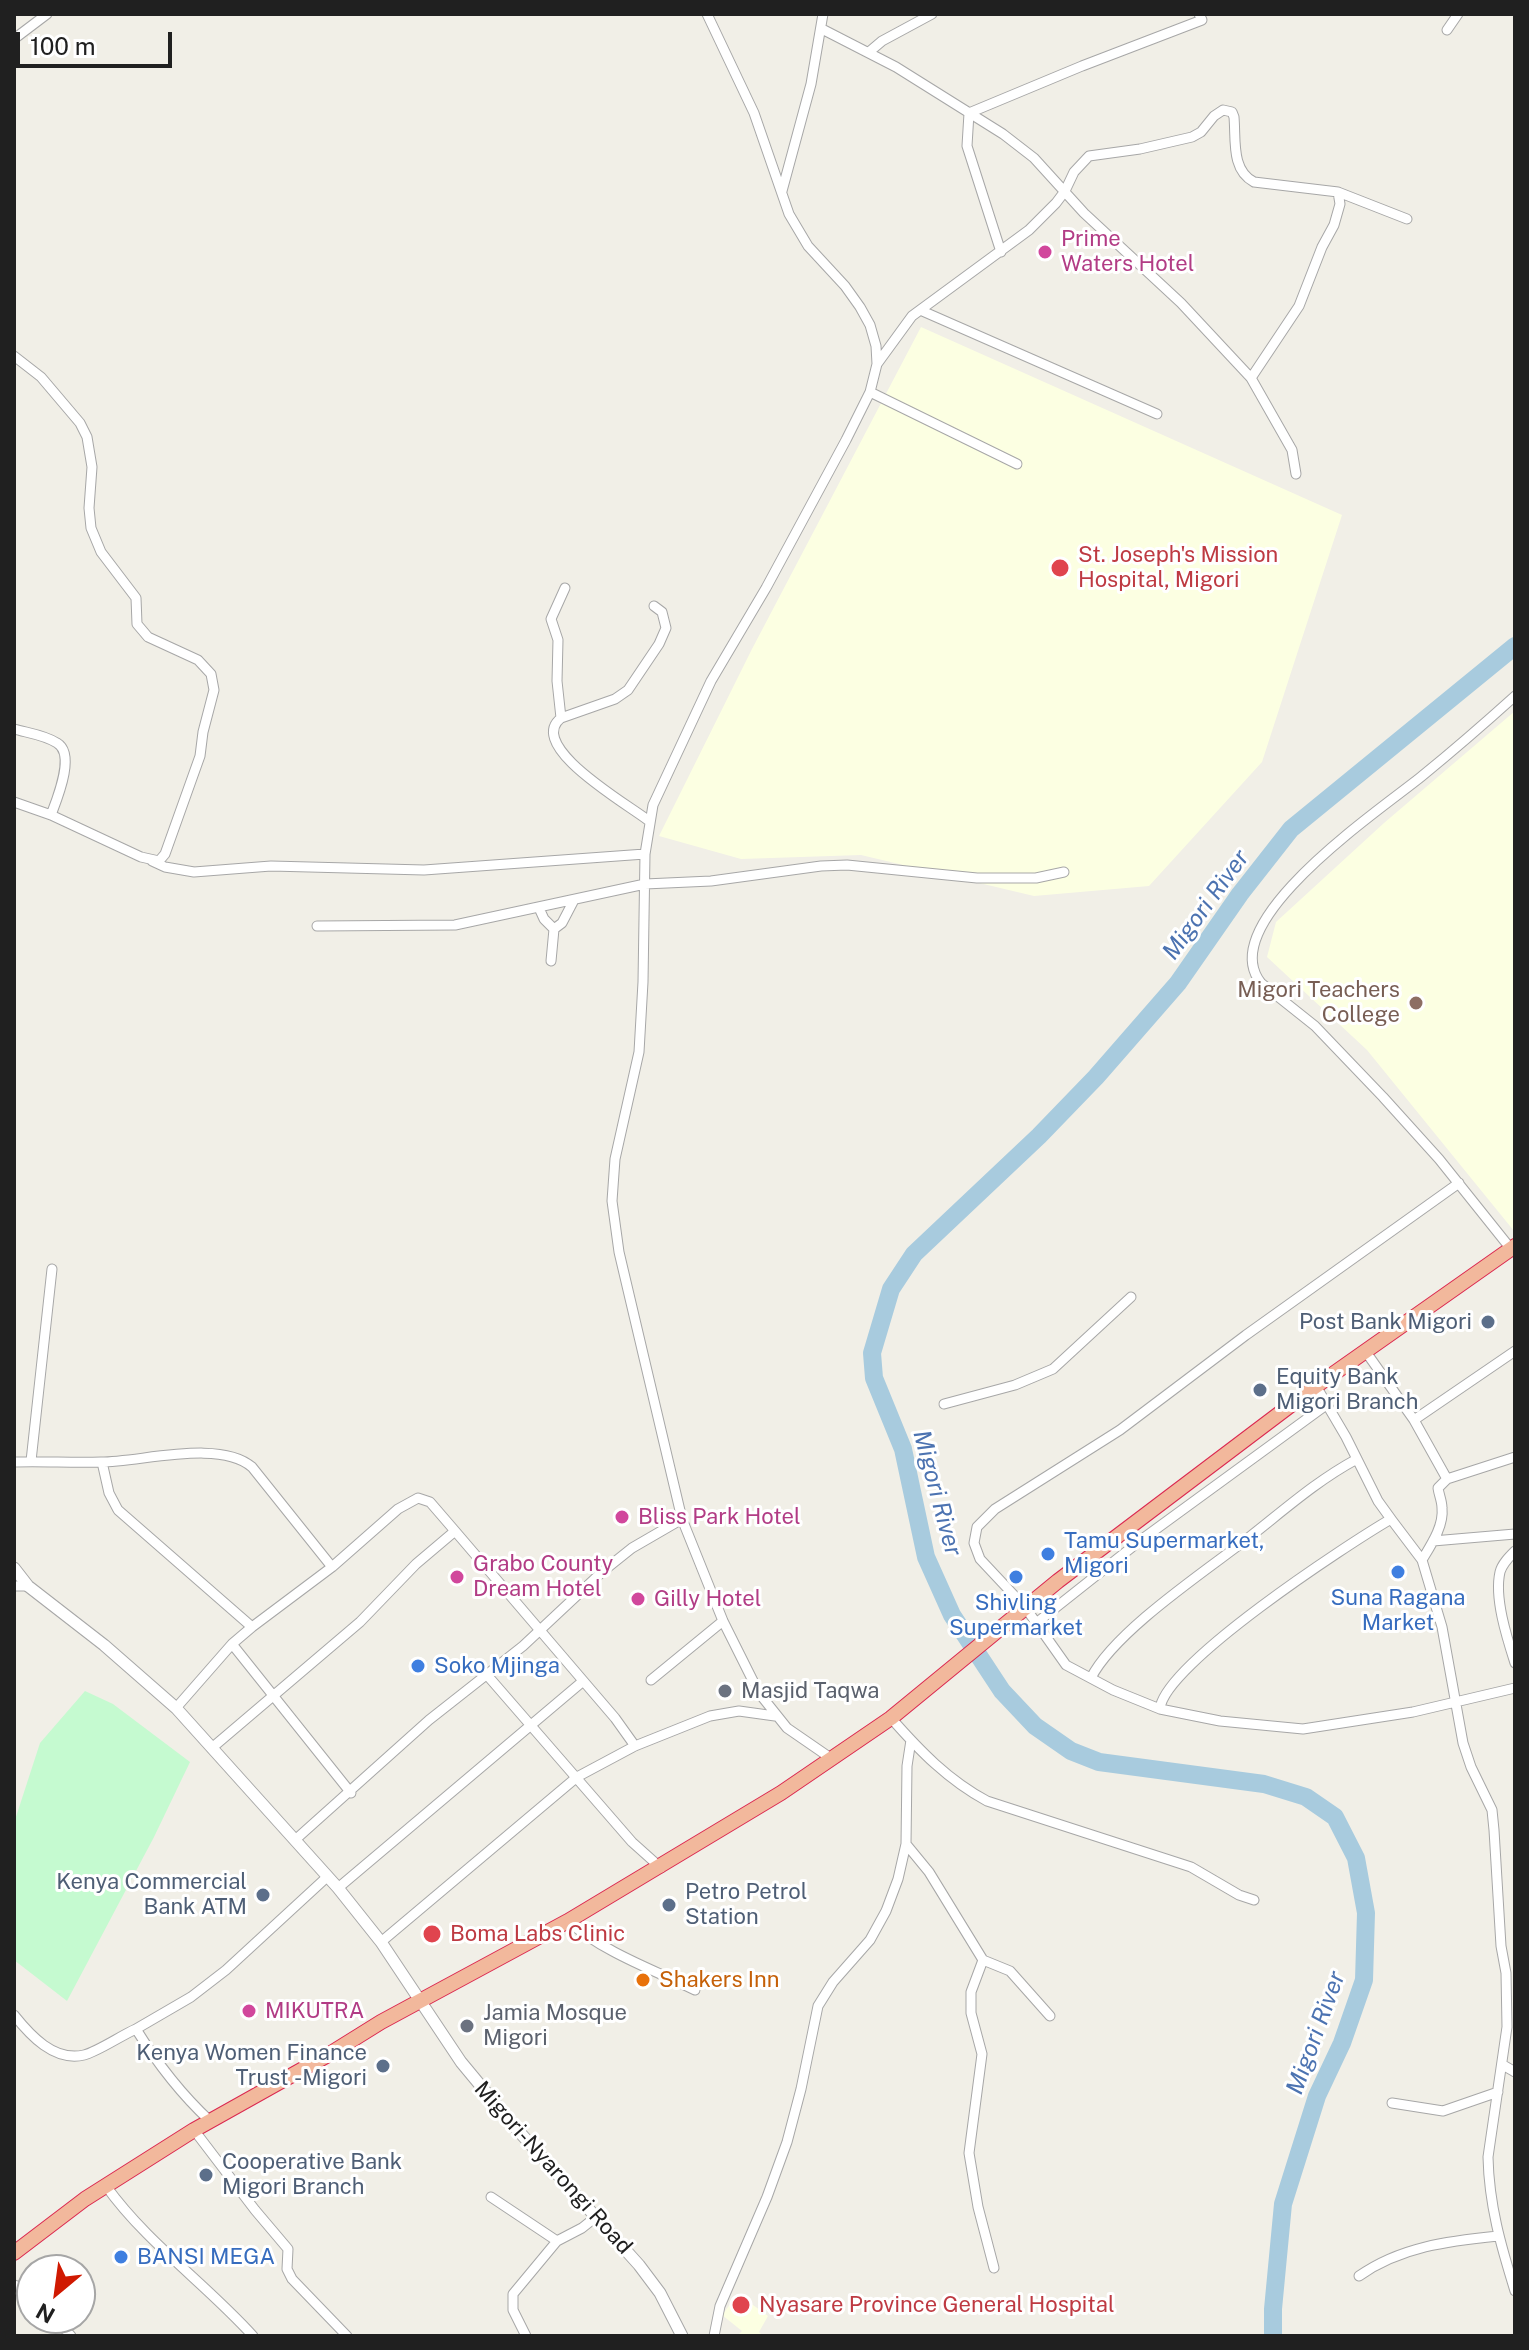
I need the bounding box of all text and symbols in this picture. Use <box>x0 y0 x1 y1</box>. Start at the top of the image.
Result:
scale bar <box>20 16 176 66</box>
text: 100 m <box>30 32 96 60</box>
place label: Prime Waters Hotel <box>1061 226 1194 278</box>
marker: Prime Waters Hotel <box>1036 243 1054 261</box>
place label: St. Joseph's Mission Hospital, Migori <box>1078 542 1278 594</box>
marker: St. Joseph's Mission Hospital, Migori <box>1049 557 1071 579</box>
water label: Migori River <box>1156 844 1256 966</box>
place label: Migori Teachers College <box>1237 977 1400 1028</box>
marker: Migori Teachers College <box>1407 994 1425 1012</box>
place label: Post Bank Migori <box>1299 1309 1472 1335</box>
marker: Post Bank Migori <box>1479 1313 1497 1331</box>
place label: Equity Bank Migori Branch <box>1276 1364 1418 1416</box>
marker: Equity Bank Migori Branch <box>1251 1381 1269 1399</box>
water label: Migori River <box>906 1427 968 1559</box>
place label: Bliss Park Hotel <box>638 1504 801 1530</box>
marker: Bliss Park Hotel <box>613 1508 631 1526</box>
place label: Tamu Supermarket, Migori <box>1064 1528 1264 1580</box>
marker: Tamu Supermarket, Migori <box>1039 1545 1057 1563</box>
place label: Grabo County Dream Hotel <box>473 1551 613 1602</box>
marker: Suna Ragana Market <box>1389 1563 1407 1581</box>
marker: Grabo County Dream Hotel <box>448 1568 466 1586</box>
marker: Shivling Supermarket <box>1007 1568 1025 1586</box>
place label: Suna Ragana Market <box>1330 1585 1466 1636</box>
place label: Gilly Hotel <box>654 1586 761 1612</box>
marker: Gilly Hotel <box>629 1590 647 1608</box>
place label: Shivling Supermarket <box>949 1590 1083 1642</box>
place label: Soko Mjinga <box>434 1653 560 1679</box>
marker: Soko Mjinga <box>409 1657 427 1675</box>
place label: Masjid Taqwa <box>741 1678 880 1704</box>
marker: Masjid Taqwa <box>716 1682 734 1700</box>
place label: Kenya Commercial Bank ATM <box>56 1869 247 1920</box>
place label: Petro Petrol Station <box>685 1879 807 1930</box>
marker: Kenya Commercial Bank ATM <box>254 1886 272 1904</box>
marker: Petro Petrol Station <box>660 1896 678 1914</box>
place label: Boma Labs Clinic <box>450 1921 625 1947</box>
marker: Boma Labs Clinic <box>421 1923 443 1945</box>
place label: Shakers Inn <box>659 1967 779 1993</box>
water label: Migori River <box>1280 1968 1352 2098</box>
marker: Shakers Inn <box>634 1971 652 1989</box>
place label: MIKUTRA <box>265 1998 364 2024</box>
place label: Jamia Mosque Migori <box>483 2000 627 2052</box>
marker: MIKUTRA <box>240 2002 258 2020</box>
marker: Jamia Mosque Migori <box>458 2017 476 2035</box>
place label: Kenya Women Finance Trust -Migori <box>136 2040 367 2092</box>
marker: Kenya Women Finance Trust -Migori <box>374 2057 392 2075</box>
street label: Migori-Nyarongi Road <box>468 2076 638 2260</box>
place label: Cooperative Bank Migori Branch <box>222 2149 402 2200</box>
marker: Cooperative Bank Migori Branch <box>197 2166 215 2184</box>
place label: BANSI MEGA <box>137 2244 275 2270</box>
marker: BANSI MEGA <box>112 2248 130 2266</box>
north arrow <box>16 2254 96 2334</box>
place label: Nyasare Province General Hospital <box>759 2292 1115 2318</box>
marker: Nyasare Province General Hospital <box>730 2294 752 2316</box>
text: N <box>32 2298 59 2329</box>

